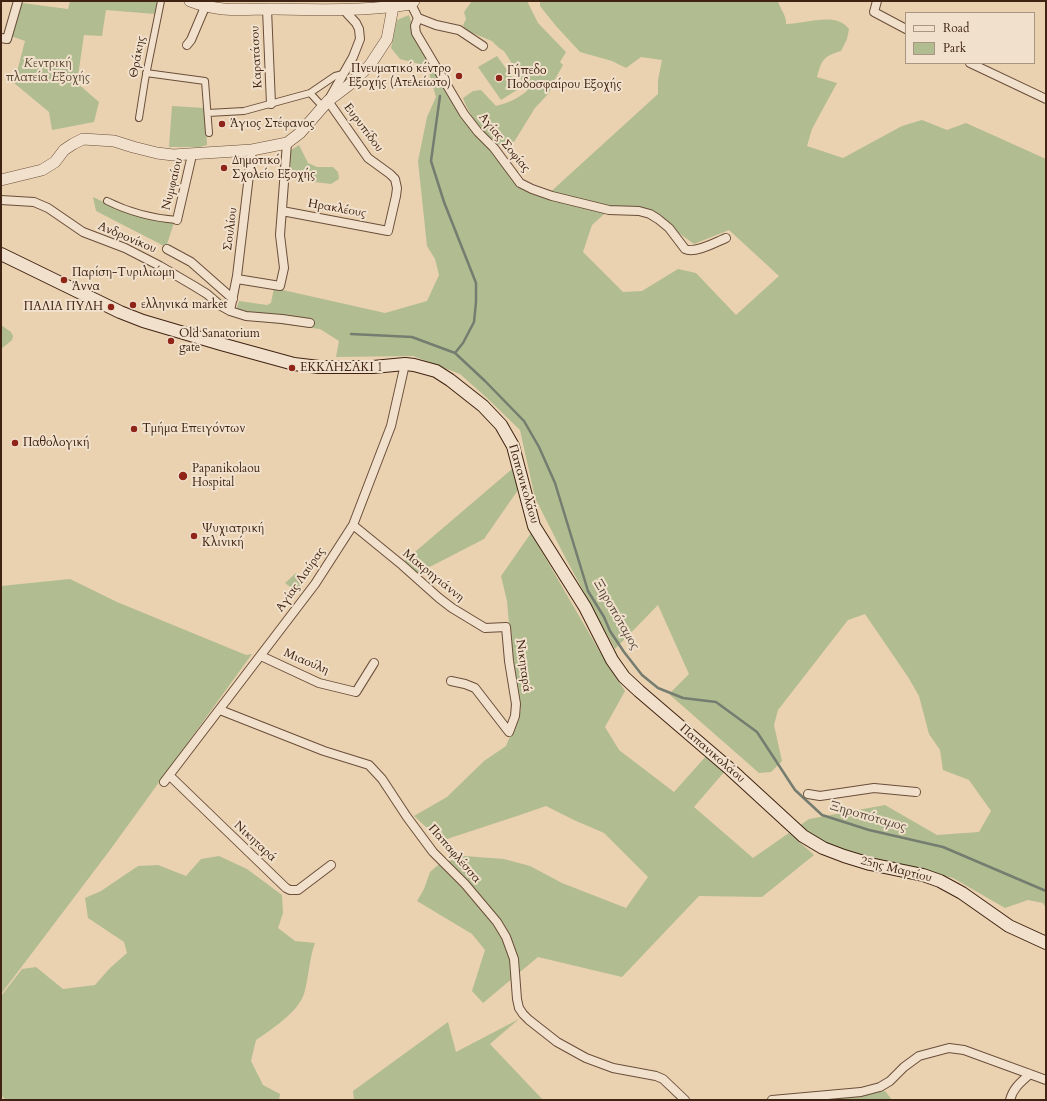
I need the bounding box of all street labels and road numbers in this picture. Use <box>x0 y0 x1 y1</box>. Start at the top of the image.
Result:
street label: Καρατάσου <box>248 25 266 89</box>
street label: Θράκης <box>127 35 149 79</box>
street label: Ευρυπίδου <box>340 101 386 155</box>
street label: Αγίας Σοφίας <box>475 111 533 175</box>
street label: Νυμφαίου <box>160 156 186 212</box>
street label: Ηρακλέους <box>307 197 367 221</box>
street label: Σουλίου <box>221 207 241 251</box>
street label: Ανδρονίκου <box>96 219 158 257</box>
street label: Παπανικολάου <box>505 443 541 525</box>
street label: Αγίας Λαύρας <box>273 545 329 615</box>
street label: Μακρηγιάννη <box>399 547 467 605</box>
street label: Νικηταρά <box>512 639 534 693</box>
street label: Μιαούλη <box>281 646 331 678</box>
street label: Παπανικολάου <box>676 722 748 786</box>
street label: Νικηταρά <box>231 819 279 865</box>
street label: Παπαφλέσσα <box>425 822 483 886</box>
street label: 25ης Μαρτίου <box>859 854 933 886</box>

